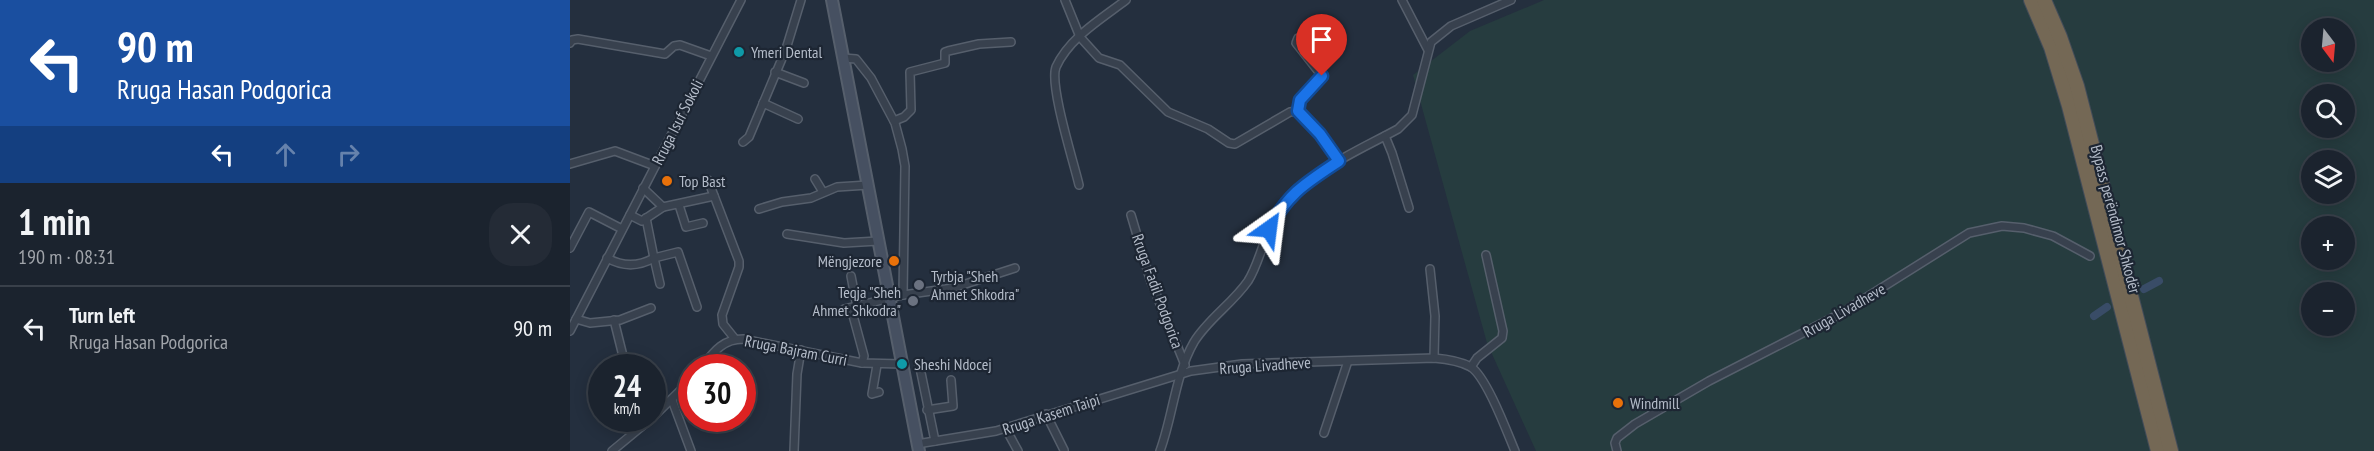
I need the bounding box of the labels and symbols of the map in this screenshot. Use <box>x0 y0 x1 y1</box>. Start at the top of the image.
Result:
pin <box>1296 14 1347 76</box>
north arrow <box>2301 18 2355 72</box>
place label: Ymeri Dental <box>751 42 822 62</box>
marker: Ymeri Dental <box>732 45 746 59</box>
street label: Rruga Isuf Sokoli <box>647 76 707 168</box>
street label: Bypass perëndimor Shkodër <box>2087 143 2146 296</box>
place label: Top Bast <box>679 171 726 191</box>
marker: Top Bast <box>660 174 674 188</box>
position arrow <box>1237 197 1301 261</box>
street label: Rruga Fadil Podgorica <box>1128 231 1188 351</box>
place label: Mëngjezore <box>818 251 882 271</box>
marker: Mëngjezore <box>887 254 901 268</box>
place label: Tyrbja "Sheh Ahmet Shkodra" <box>931 266 1019 304</box>
marker: Tyrbja "Sheh Ahmet Shkodra" <box>912 278 926 292</box>
street label: Rruga Livadheve <box>1799 278 1889 342</box>
place label: Teqja "Sheh Ahmet Shkodra" <box>813 282 901 320</box>
marker: Teqja "Sheh Ahmet Shkodra" <box>906 294 920 308</box>
street label: Rruga Bajram Curri <box>743 330 849 370</box>
street label: Rruga Livadheve <box>1219 352 1311 378</box>
speed limit sign: 30 <box>678 354 756 432</box>
place label: Sheshi Ndocej <box>914 354 992 374</box>
marker: Sheshi Ndocej <box>895 357 909 371</box>
street label: Rruga Kasem Taipi <box>1000 389 1102 439</box>
place label: Windmill <box>1630 393 1680 413</box>
marker: Windmill <box>1611 396 1625 410</box>

